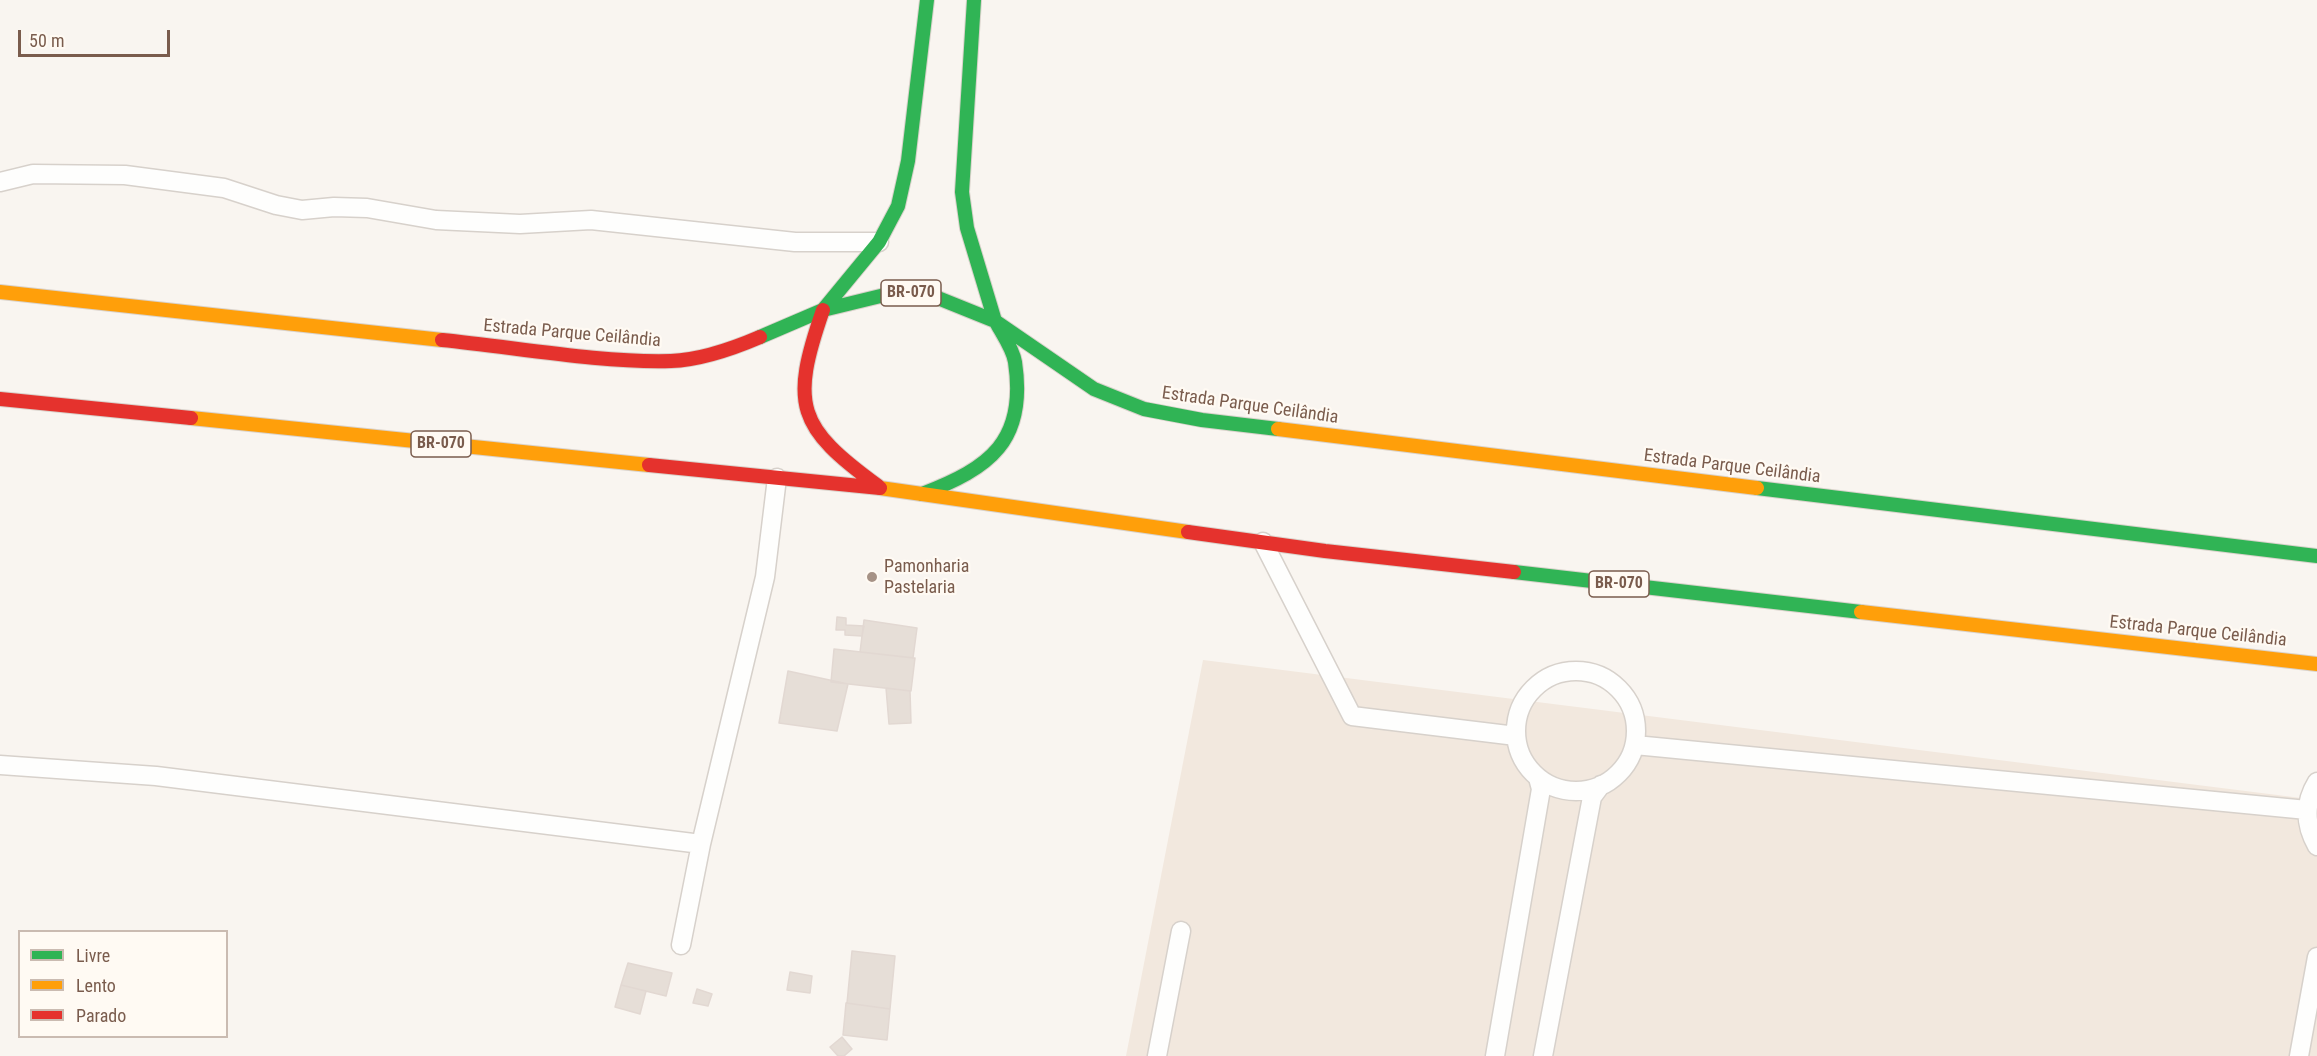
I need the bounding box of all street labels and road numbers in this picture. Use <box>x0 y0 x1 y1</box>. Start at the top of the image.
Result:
road number: BR-070 <box>881 280 941 306</box>
street label: Estrada Parque Ceilândia <box>482 315 662 353</box>
street label: Estrada Parque Ceilândia <box>1160 383 1340 429</box>
road number: BR-070 <box>411 431 471 457</box>
street label: Estrada Parque Ceilândia <box>1642 445 1822 489</box>
road number: BR-070 <box>1589 571 1649 597</box>
street label: Estrada Parque Ceilândia <box>2108 612 2288 652</box>

